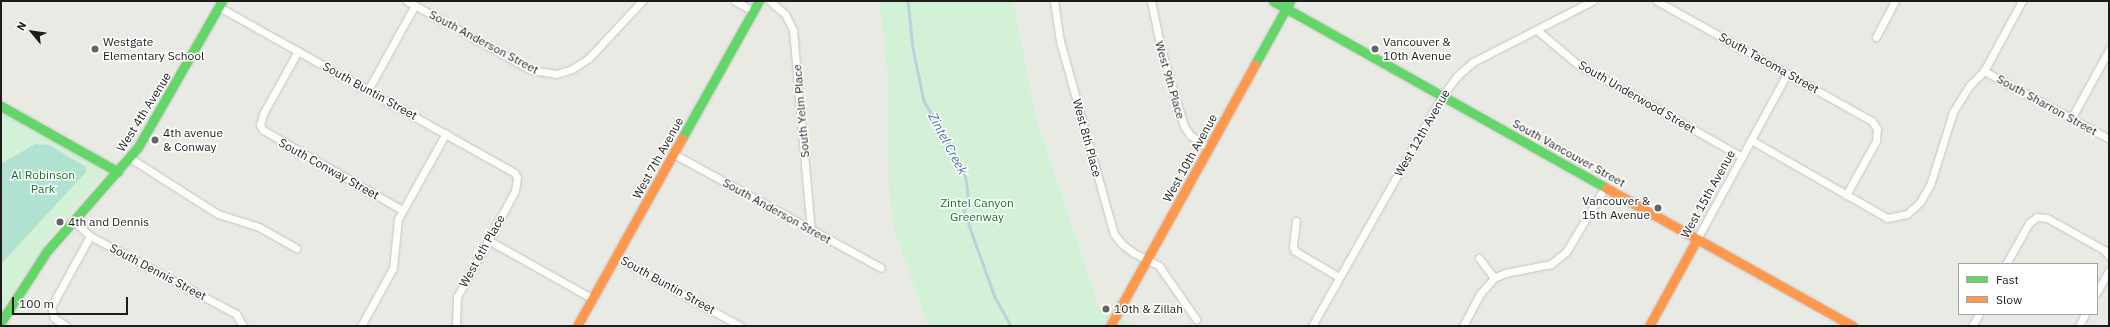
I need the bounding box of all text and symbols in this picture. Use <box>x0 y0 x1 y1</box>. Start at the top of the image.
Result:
street label: South Anderson Street <box>427 7 541 77</box>
north arrow <box>12 12 52 52</box>
text: N <box>13 19 30 33</box>
street label: South Tacoma Street <box>1716 30 1822 96</box>
place label: Westgate Elementary School <box>103 35 204 63</box>
place label: Vancouver & 10th Avenue <box>1383 35 1451 63</box>
street label: West 9th Place <box>1152 39 1188 121</box>
marker: Westgate Elementary School <box>90 44 100 54</box>
marker: Vancouver & 10th Avenue <box>1370 44 1380 54</box>
street label: South Underwood Street <box>1576 58 1698 136</box>
street label: South Buntin Street <box>320 59 420 123</box>
street label: South Yelm Place <box>790 64 812 158</box>
street label: West 4th Avenue <box>114 70 174 154</box>
street label: South Sharron Street <box>1994 71 2100 139</box>
street label: West 12th Avenue <box>1391 87 1453 179</box>
street label: West 8th Place <box>1070 97 1104 179</box>
water label: Zintel Creek <box>924 110 970 178</box>
street label: West 10th Avenue <box>1160 112 1220 204</box>
street label: West 7th Avenue <box>630 115 686 201</box>
street label: South Vancouver Street <box>1510 116 1628 190</box>
place label: 4th avenue & Conway <box>163 126 223 154</box>
marker: 4th avenue & Conway <box>150 135 160 145</box>
street label: South Conway Street <box>276 135 382 203</box>
street label: West 15th Avenue <box>1678 148 1738 240</box>
park label: Al Robinson Park <box>11 168 75 196</box>
street label: South Anderson Street <box>720 175 834 247</box>
place label: Vancouver & 15th Avenue <box>1582 194 1650 222</box>
park label: Zintel Canyon Greenway <box>940 196 1014 224</box>
marker: Vancouver & 15th Avenue <box>1653 203 1663 213</box>
street label: West 6th Place <box>456 212 508 290</box>
place label: 4th and Dennis <box>68 215 149 229</box>
marker: 4th and Dennis <box>55 217 65 227</box>
street label: South Dennis Street <box>107 240 209 304</box>
street label: South Buntin Street <box>618 253 718 317</box>
legend <box>1958 263 2098 315</box>
text: Fast <box>1996 272 2019 287</box>
scale bar <box>14 289 130 315</box>
text: Slow <box>1996 292 2022 307</box>
text: 100 m <box>19 296 54 311</box>
place label: 10th & Zillah <box>1114 302 1183 316</box>
marker: 10th & Zillah <box>1101 304 1111 314</box>

